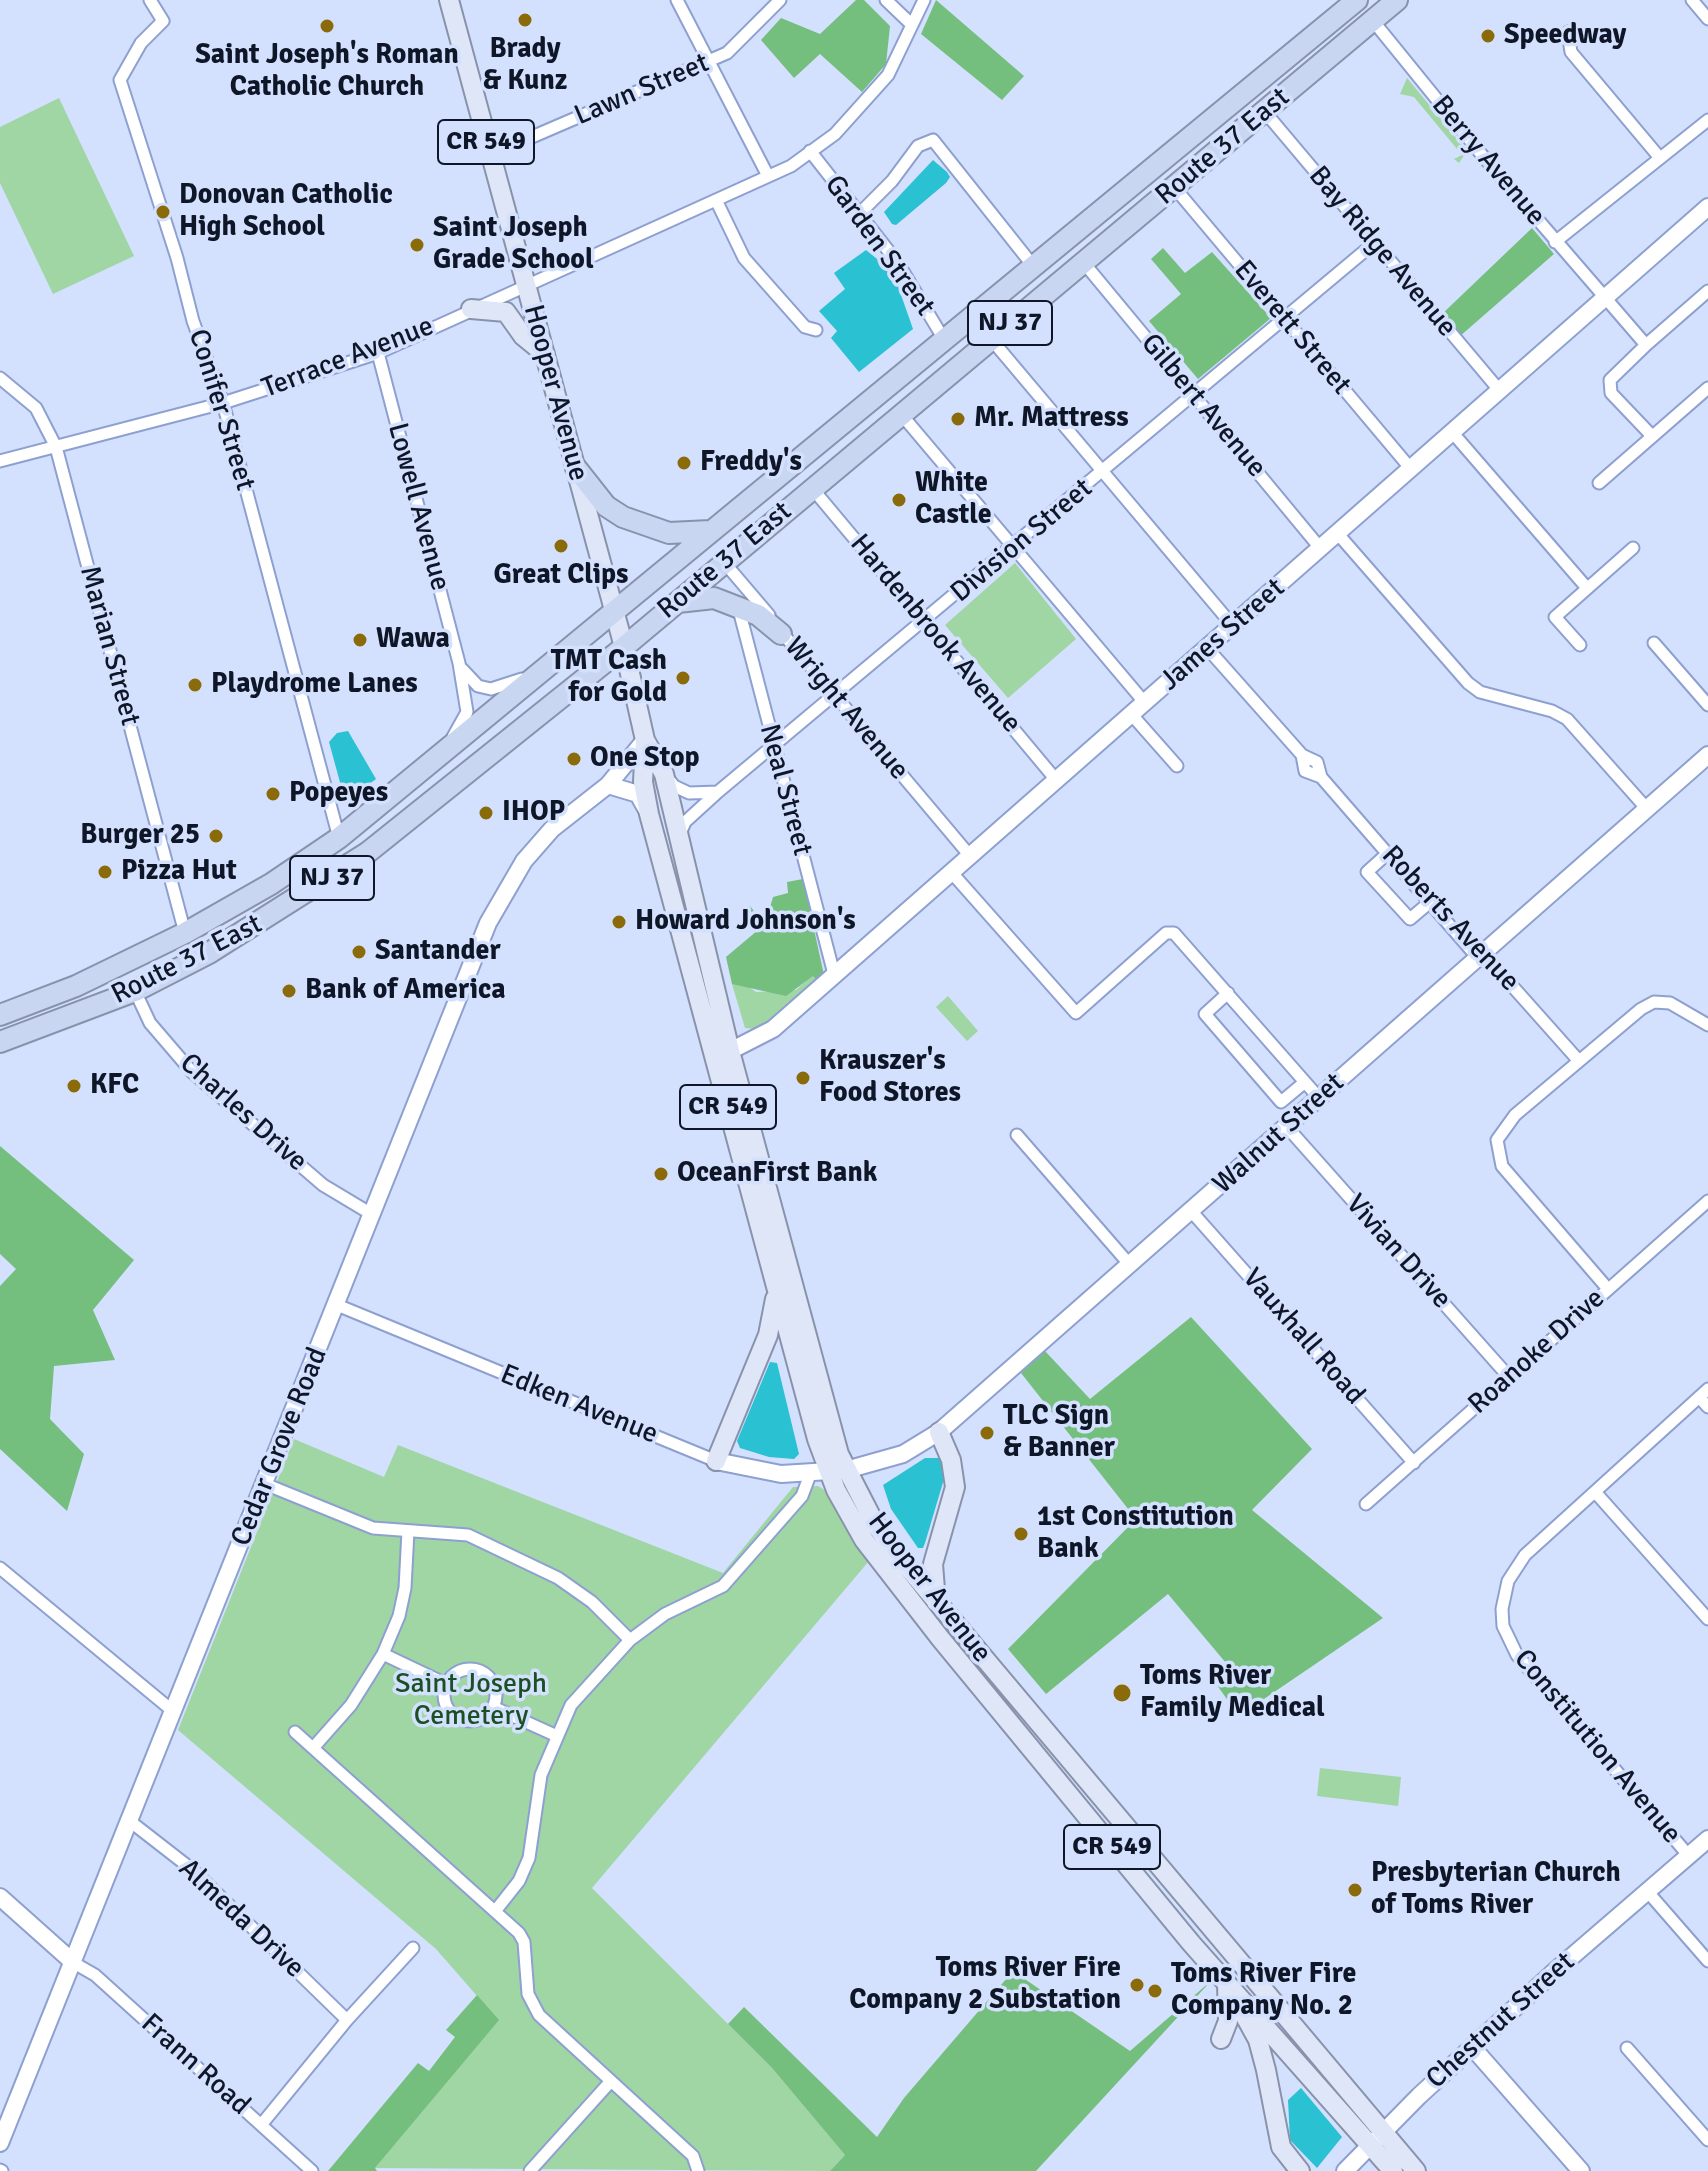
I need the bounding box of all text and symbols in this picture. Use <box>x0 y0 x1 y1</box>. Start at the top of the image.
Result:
marker: Brady & Kunz <box>516 11 534 29</box>
marker: Saint Joseph's Roman Catholic Church <box>318 17 336 35</box>
place label: Speedway <box>1504 19 1626 53</box>
marker: Speedway <box>1479 27 1497 45</box>
place label: Brady & Kunz <box>483 33 567 99</box>
place label: Saint Joseph's Roman Catholic Church <box>195 39 459 105</box>
street label: Lawn Street <box>570 47 714 133</box>
street label: Route 37 East <box>1149 81 1297 213</box>
street label: Berry Avenue <box>1424 89 1552 233</box>
road number: CR 549 <box>438 120 534 164</box>
street label: Bay Ridge Avenue <box>1301 160 1463 344</box>
street label: Garden Street <box>817 169 941 323</box>
place label: Donovan Catholic High School <box>179 179 393 245</box>
marker: Donovan Catholic High School <box>154 203 172 221</box>
place label: Saint Joseph Grade School <box>433 212 594 278</box>
marker: Saint Joseph Grade School <box>408 236 426 254</box>
street label: Everett Street <box>1226 254 1358 402</box>
street label: Hooper Avenue <box>515 301 595 485</box>
road number: NJ 37 <box>968 301 1052 345</box>
street label: Terrace Avenue <box>258 310 438 406</box>
street label: Conifer Street <box>181 325 261 495</box>
street label: Gilbert Avenue <box>1133 327 1273 485</box>
place label: Mr. Mattress <box>974 402 1129 436</box>
marker: Mr. Mattress <box>949 410 967 428</box>
street label: Lowell Avenue <box>380 420 456 594</box>
place label: Freddy's <box>700 446 802 480</box>
marker: Freddy's <box>675 454 693 472</box>
place label: White Castle <box>915 467 992 533</box>
street label: Division Street <box>944 472 1100 610</box>
marker: White Castle <box>890 491 908 509</box>
street label: Route 37 East <box>651 495 799 627</box>
street label: Hardenbrook Avenue <box>842 528 1028 740</box>
marker: Great Clips <box>552 537 570 555</box>
place label: Great Clips <box>493 559 629 593</box>
street label: Marian Street <box>72 563 146 729</box>
street label: James Street <box>1154 572 1292 698</box>
place label: Wawa <box>376 623 450 657</box>
marker: Wawa <box>351 631 369 649</box>
street label: Wright Avenue <box>777 631 915 787</box>
place label: TMT Cash for Gold <box>551 645 667 711</box>
place label: Playdrome Lanes <box>211 668 418 702</box>
marker: TMT Cash for Gold <box>674 669 692 687</box>
marker: Playdrome Lanes <box>186 676 204 694</box>
street label: Neal Street <box>751 721 819 859</box>
place label: One Stop <box>590 742 700 776</box>
marker: One Stop <box>565 750 583 768</box>
place label: Popeyes <box>289 777 388 811</box>
marker: Popeyes <box>264 785 282 803</box>
place label: IHOP <box>502 796 565 830</box>
marker: IHOP <box>477 804 495 822</box>
place label: Burger 25 <box>80 819 200 853</box>
marker: Burger 25 <box>207 827 225 845</box>
street label: Roberts Avenue <box>1374 839 1526 999</box>
place label: Pizza Hut <box>121 855 237 889</box>
road number: NJ 37 <box>290 856 374 900</box>
marker: Pizza Hut <box>96 863 114 881</box>
place label: Howard Johnson's <box>635 905 856 939</box>
street label: Route 37 East <box>106 908 268 1012</box>
marker: Howard Johnson's <box>610 913 628 931</box>
place label: Santander <box>375 935 501 969</box>
marker: Santander <box>350 943 368 961</box>
place label: Bank of America <box>305 974 506 1008</box>
marker: Bank of America <box>280 982 298 1000</box>
place label: Krauszer's Food Stores <box>819 1045 961 1111</box>
street label: Charles Drive <box>172 1047 314 1179</box>
street label: Walnut Street <box>1207 1066 1351 1202</box>
place label: KFC <box>90 1069 139 1103</box>
marker: Krauszer's Food Stores <box>794 1069 812 1087</box>
marker: KFC <box>65 1077 83 1095</box>
road number: CR 549 <box>680 1085 776 1129</box>
place label: OceanFirst Bank <box>677 1157 877 1191</box>
marker: OceanFirst Bank <box>652 1165 670 1183</box>
street label: Vivian Drive <box>1338 1188 1458 1316</box>
street label: Vauxhall Road <box>1235 1262 1371 1412</box>
street label: Roanoke Drive <box>1462 1282 1612 1422</box>
street label: Cedar Grove Road <box>225 1343 335 1551</box>
street label: Edken Avenue <box>495 1358 663 1452</box>
place label: TLC Sign & Banner <box>1003 1400 1115 1466</box>
marker: TLC Sign & Banner <box>978 1424 996 1442</box>
place label: 1st Constitution Bank <box>1037 1501 1234 1567</box>
street label: Hooper Avenue <box>860 1506 998 1670</box>
marker: 1st Constitution Bank <box>1012 1525 1030 1543</box>
street label: Constitution Avenue <box>1506 1643 1688 1851</box>
place label: Toms River Family Medical <box>1140 1660 1325 1726</box>
park label: Saint Joseph Cemetery <box>395 1668 547 1734</box>
marker: Toms River Family Medical <box>1111 1682 1133 1704</box>
road number: CR 549 <box>1064 1825 1160 1869</box>
street label: Almeda Drive <box>171 1852 311 1986</box>
place label: Presbyterian Church of Toms River <box>1371 1857 1621 1923</box>
marker: Presbyterian Church of Toms River <box>1346 1881 1364 1899</box>
street label: Chestnut Street <box>1420 1946 1582 2096</box>
place label: Toms River Fire Company 2 Substation <box>849 1952 1121 2018</box>
place label: Toms River Fire Company No. 2 <box>1171 1958 1356 2024</box>
marker: Toms River Fire Company 2 Substation <box>1128 1976 1146 1994</box>
marker: Toms River Fire Company No. 2 <box>1146 1982 1164 2000</box>
street label: Frann Road <box>134 2007 256 2123</box>

